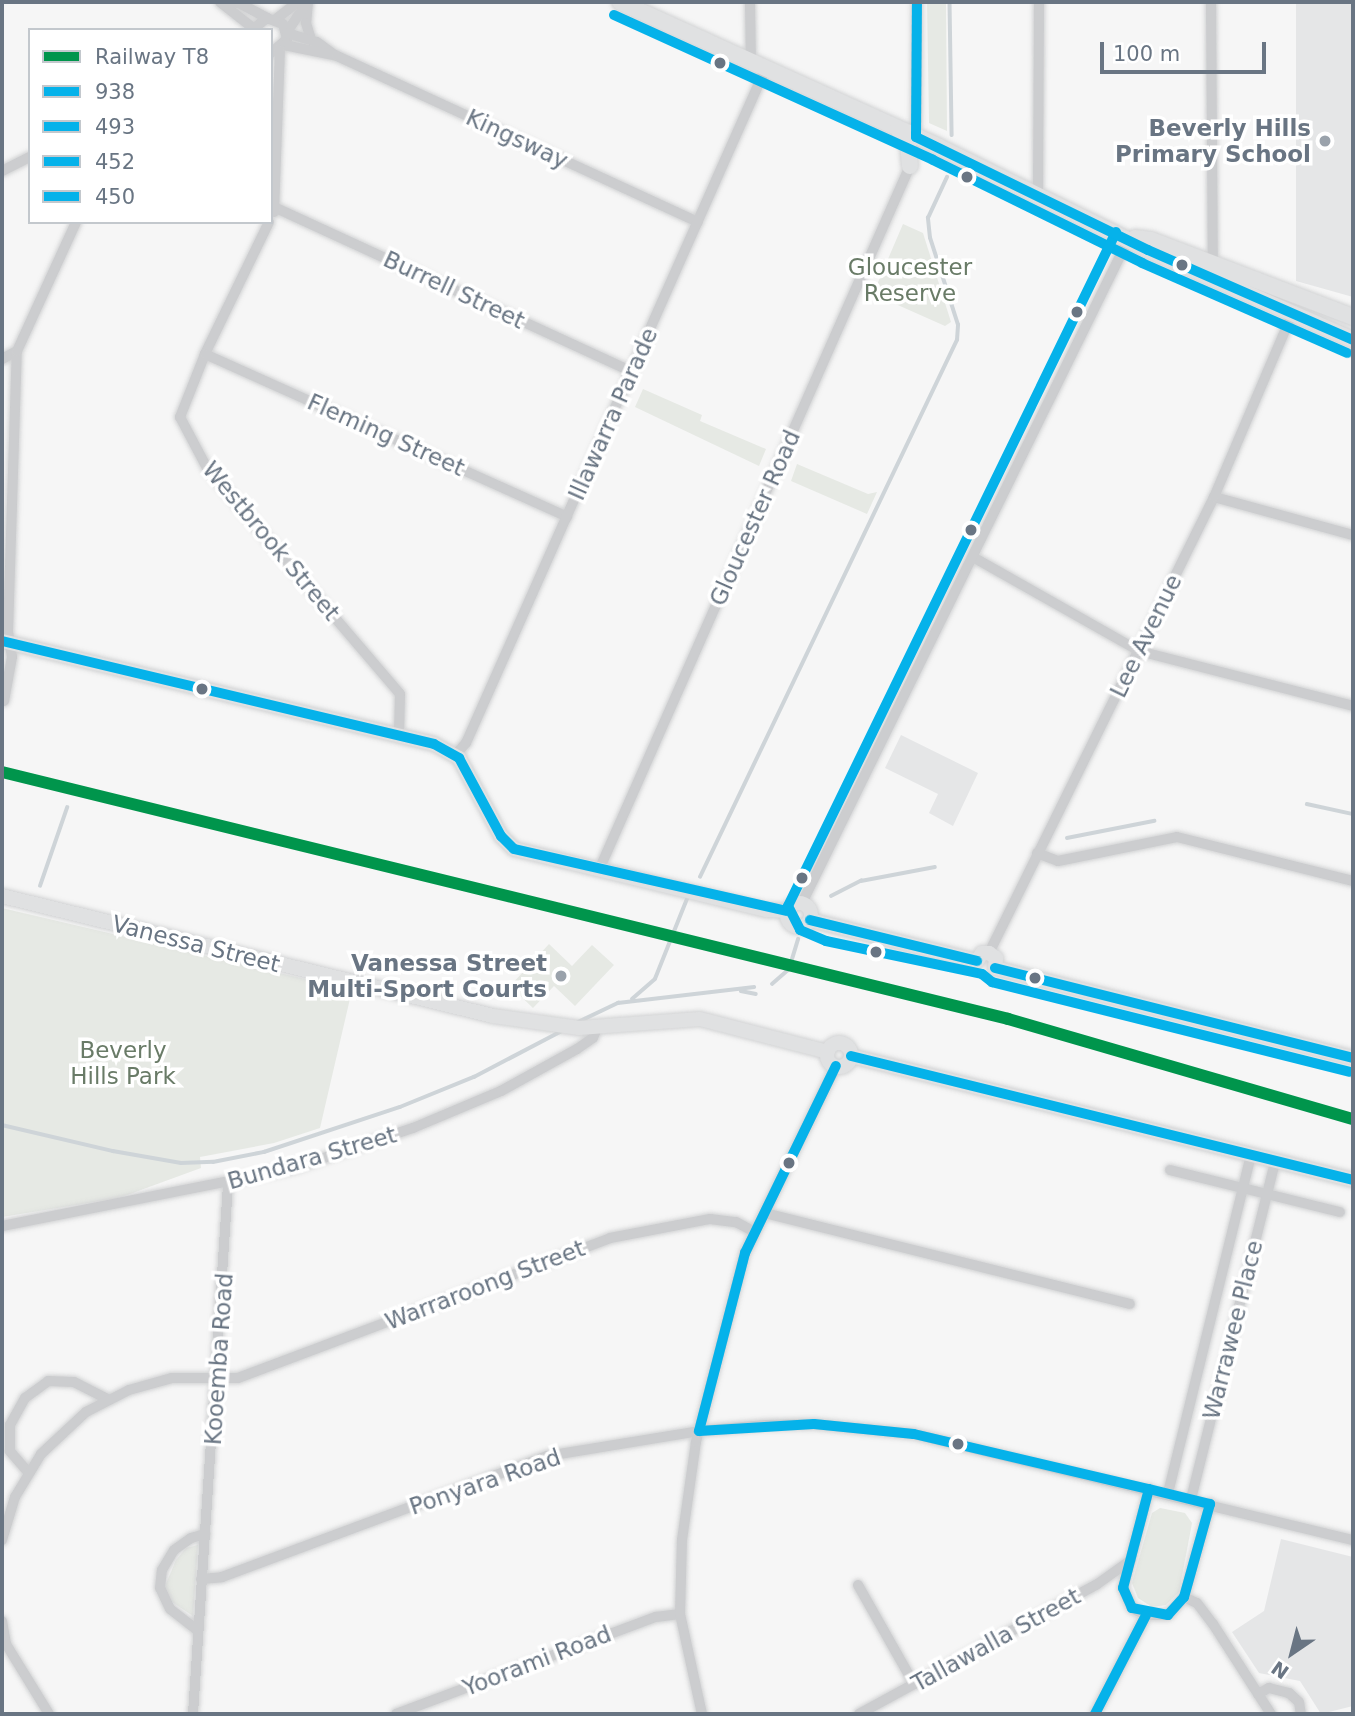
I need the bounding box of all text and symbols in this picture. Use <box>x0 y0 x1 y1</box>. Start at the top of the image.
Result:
legend <box>28 28 273 224</box>
scale bar <box>1103 28 1269 72</box>
text: 100 m <box>1113 42 1180 66</box>
text: Railway T8 <box>95 45 209 69</box>
unlabelled marker <box>713 56 727 70</box>
text: 938 <box>95 80 135 104</box>
street label: Kingsway <box>462 103 572 175</box>
place label: Beverly Hills Primary School <box>1115 114 1311 168</box>
text: 493 <box>95 115 135 139</box>
marker: Beverly Hills Primary School <box>1317 133 1333 149</box>
text: 452 <box>95 150 135 174</box>
unlabelled marker <box>960 170 974 184</box>
text: 450 <box>95 185 135 209</box>
street label: Burrell Street <box>379 245 529 335</box>
park label: Gloucester Reserve <box>848 253 972 307</box>
unlabelled marker <box>1175 258 1189 272</box>
unlabelled marker <box>1070 305 1084 319</box>
street label: Illawarra Parade <box>563 324 663 504</box>
street label: Fleming Street <box>303 388 469 482</box>
street label: Gloucester Road <box>704 426 806 610</box>
street label: Westbrook Street <box>197 456 345 626</box>
unlabelled marker <box>964 523 978 537</box>
street label: Lee Avenue <box>1104 570 1188 702</box>
unlabelled marker <box>195 682 209 696</box>
unlabelled marker <box>795 871 809 885</box>
street label: Vanessa Street <box>109 910 283 978</box>
unlabelled marker <box>869 945 883 959</box>
place label: Vanessa Street Multi-Sport Courts <box>307 949 547 1003</box>
marker: Vanessa Street Multi-Sport Courts <box>553 968 569 984</box>
unlabelled marker <box>1028 971 1042 985</box>
park label: Beverly Hills Park <box>70 1036 176 1090</box>
street label: Bundara Street <box>224 1121 400 1195</box>
unlabelled marker <box>782 1156 796 1170</box>
street label: Warraroong Street <box>381 1234 589 1336</box>
street label: Warrawee Place <box>1197 1238 1269 1422</box>
street label: Kooemba Road <box>199 1272 239 1446</box>
unlabelled marker <box>951 1437 965 1451</box>
street label: Ponyara Road <box>406 1443 564 1521</box>
street label: Tallawalla Street <box>907 1582 1085 1698</box>
north arrow <box>1257 1618 1327 1688</box>
street label: Yoorami Road <box>459 1620 615 1702</box>
text: N <box>1267 1657 1293 1684</box>

